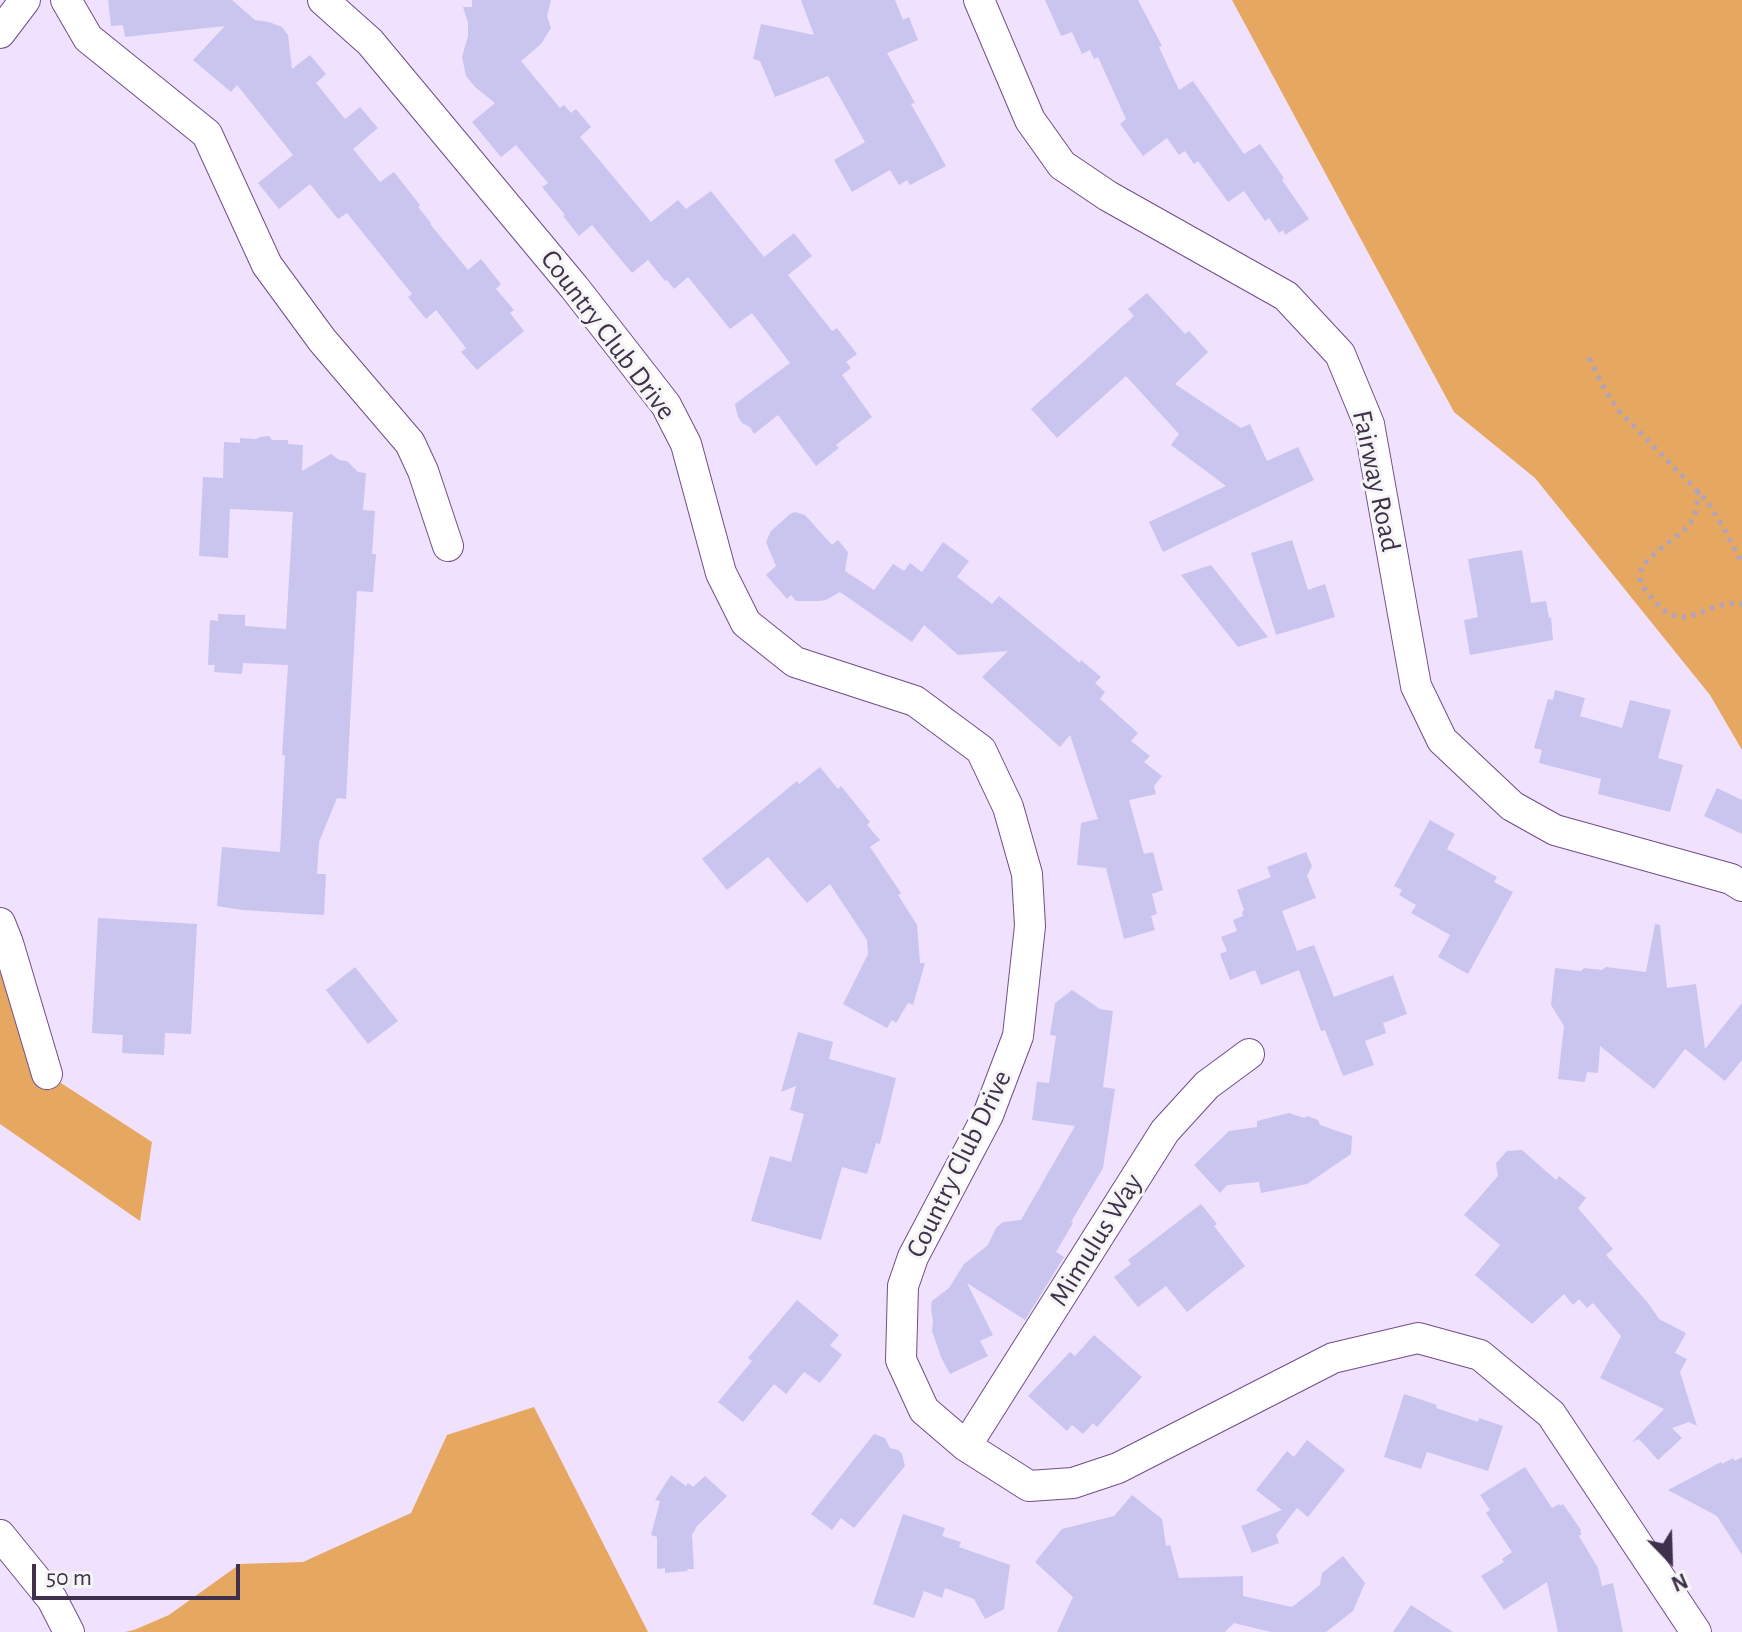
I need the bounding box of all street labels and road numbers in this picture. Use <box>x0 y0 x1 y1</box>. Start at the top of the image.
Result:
street label: Country Club Drive <box>533 243 683 427</box>
street label: Fairway Road <box>1345 407 1407 555</box>
street label: Country Club Drive <box>899 1065 1019 1263</box>
street label: Mimulus Way <box>1042 1168 1150 1312</box>

